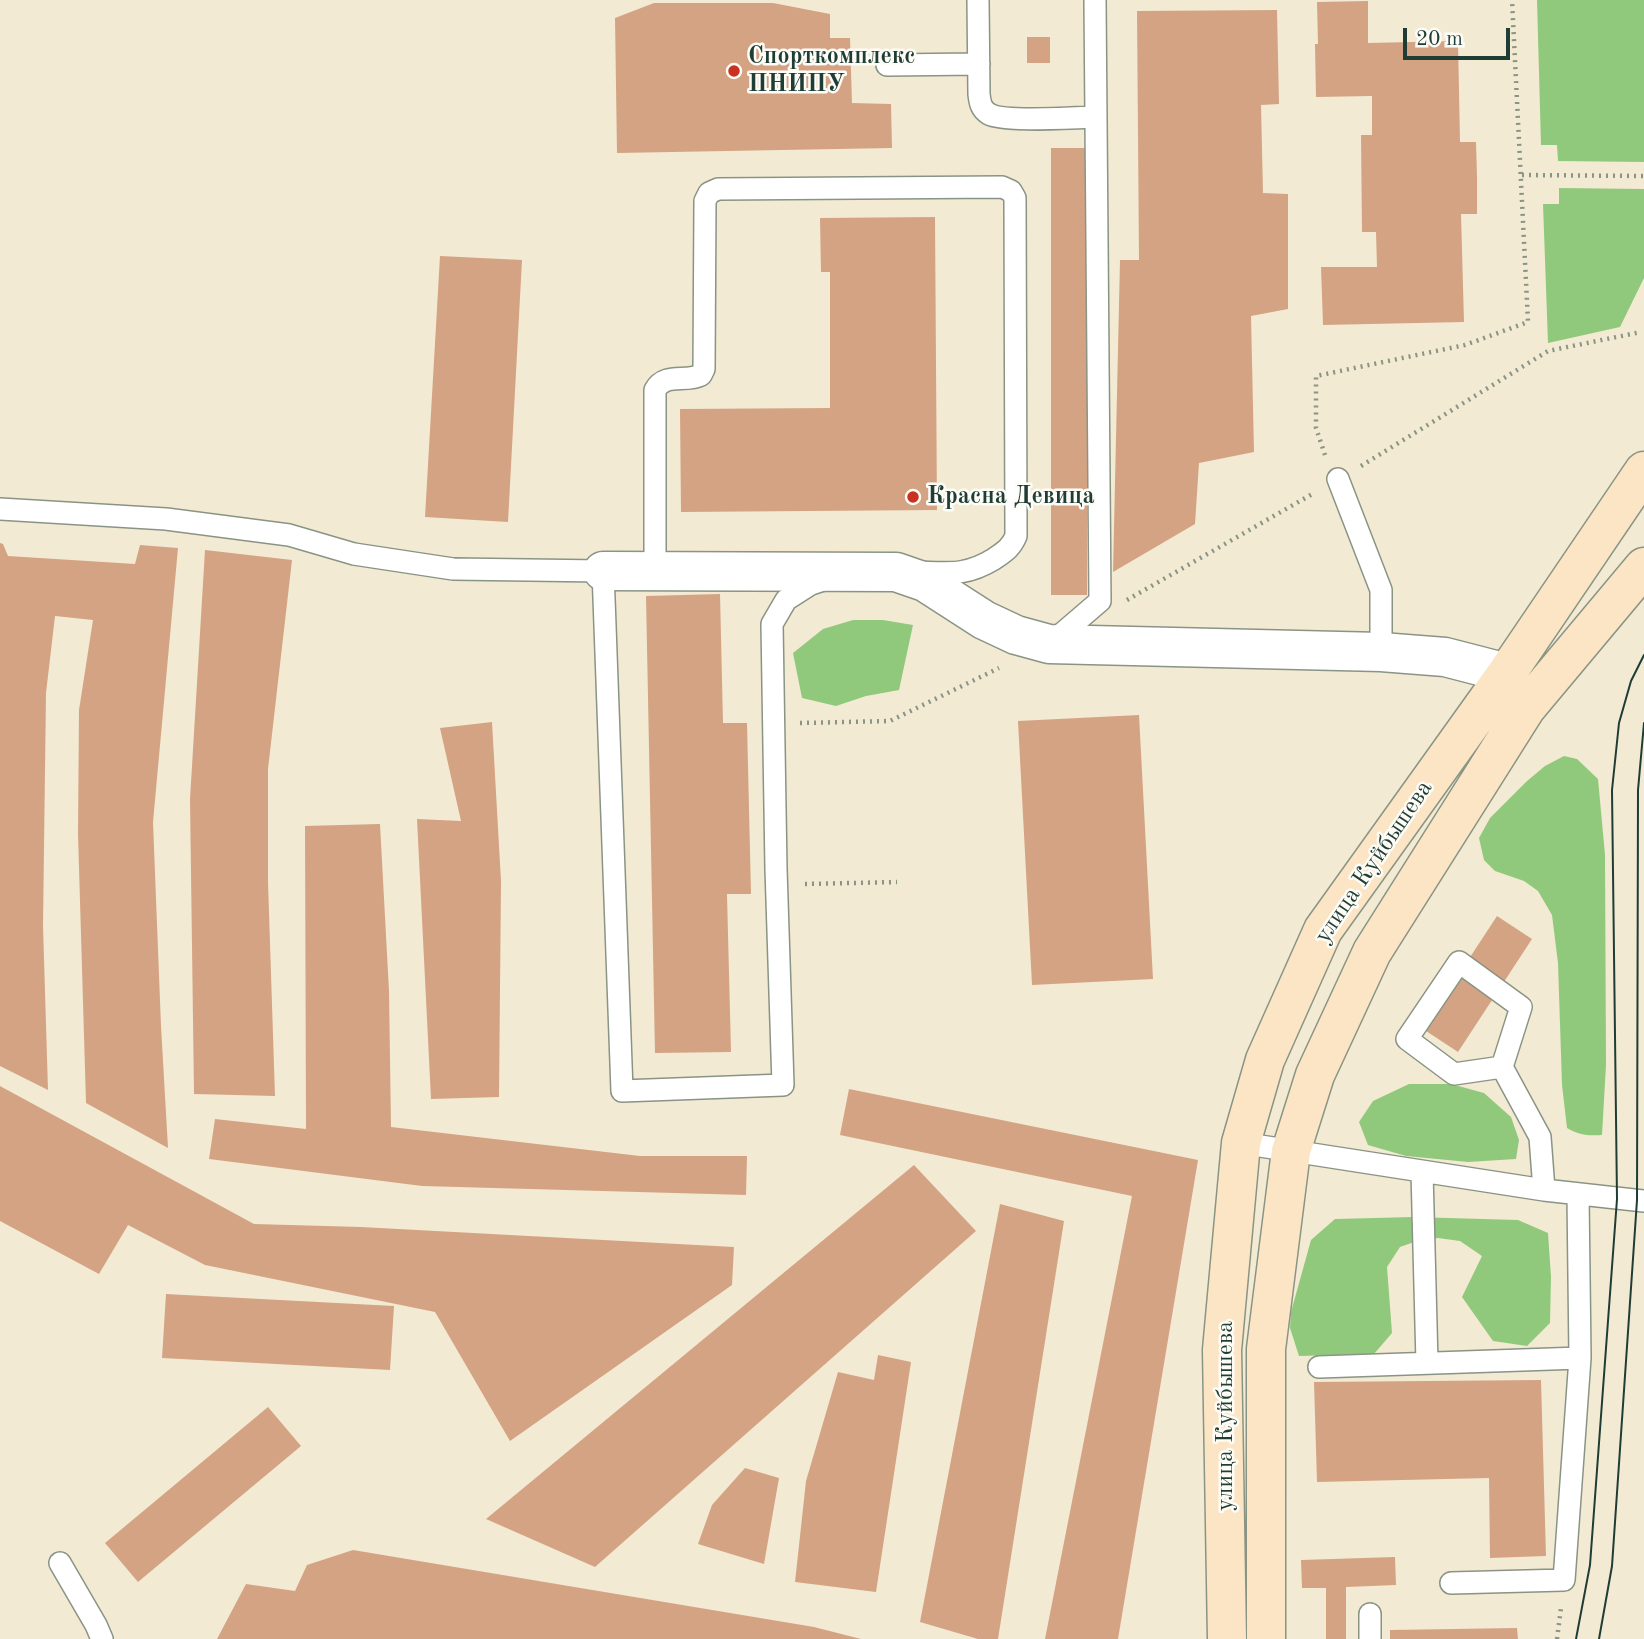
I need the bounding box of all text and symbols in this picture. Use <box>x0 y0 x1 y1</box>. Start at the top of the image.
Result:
scale bar <box>1406 14 1513 58</box>
text: 20 m <box>1416 29 1463 50</box>
place label: Спорткомплекс ПНИПУ <box>748 43 916 99</box>
marker: Спорткомплекс ПНИПУ <box>726 63 742 79</box>
place label: Красна Девица <box>927 483 1095 511</box>
marker: Красна Девица <box>905 489 921 505</box>
street label: улица Куйбышева <box>1309 775 1439 949</box>
street label: улица Куйбышева <box>1212 1321 1240 1511</box>

